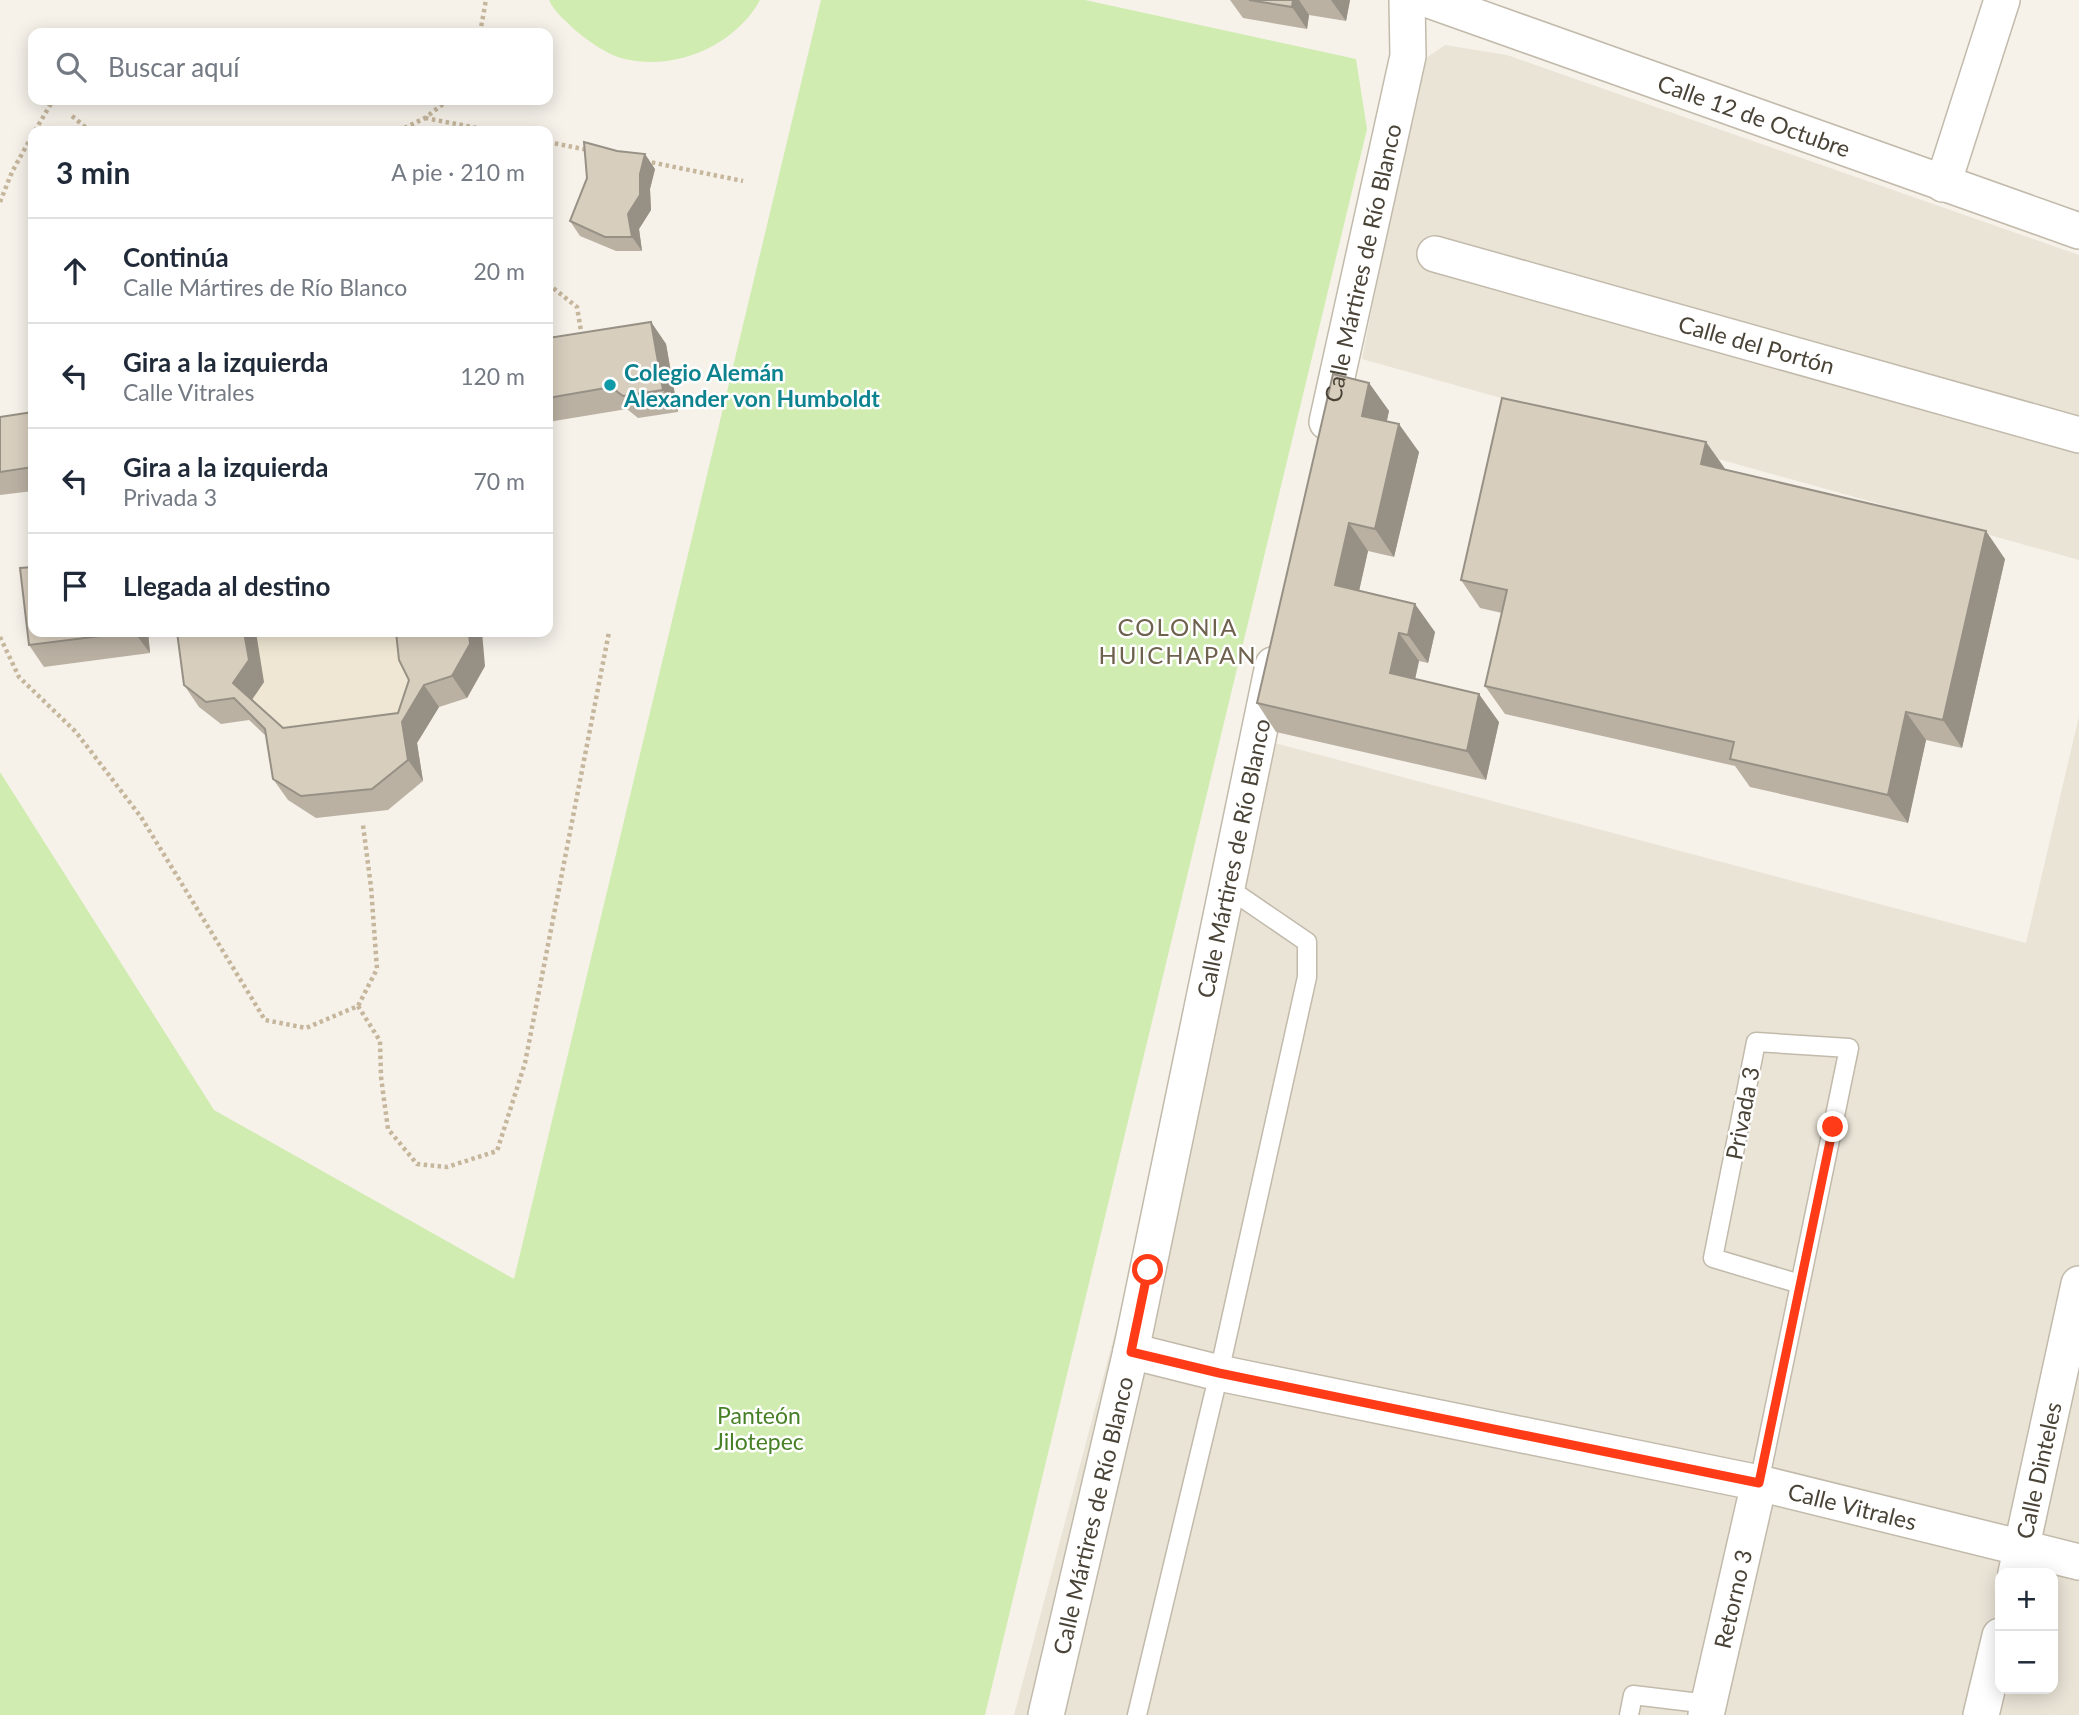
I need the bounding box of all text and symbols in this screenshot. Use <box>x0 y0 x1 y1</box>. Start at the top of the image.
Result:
search box <box>28 28 553 105</box>
icon: search <box>52 48 90 86</box>
text: Buscar aquí <box>108 51 239 83</box>
street label: Calle 12 de Octubre <box>1654 68 1854 163</box>
street label: Calle Mártires de Río Blanco <box>1318 121 1407 405</box>
text: 3 min <box>56 154 130 190</box>
text: A pie · 210 m <box>391 158 525 186</box>
text: Continúa <box>123 241 229 273</box>
icon: ahead <box>56 252 94 290</box>
text: 20 m <box>474 257 525 285</box>
text: Calle Mártires de Río Blanco <box>123 273 407 301</box>
street label: Calle del Portón <box>1675 309 1838 380</box>
text: Gira a la izquierda <box>123 346 329 378</box>
icon: left <box>56 357 94 395</box>
place label: Colegio Alemán Alexander von Humboldt <box>623 358 880 412</box>
text: 120 m <box>460 362 525 390</box>
marker: Colegio Alemán Alexander von Humboldt <box>602 377 618 393</box>
text: Calle Vitrales <box>123 378 254 406</box>
text: Gira a la izquierda <box>123 451 329 483</box>
icon: left <box>56 462 94 500</box>
text: 70 m <box>474 467 525 495</box>
text: Privada 3 <box>123 483 217 511</box>
icon: arrive <box>56 567 94 605</box>
text: Llegada al destino <box>123 570 330 602</box>
district label: COLONIA HUICHAPAN <box>1098 612 1258 669</box>
street label: Calle Mártires de Río Blanco <box>1190 716 1276 1000</box>
street label: Privada 3 <box>1719 1064 1765 1162</box>
route end <box>1817 1111 1848 1142</box>
route start <box>1132 1254 1163 1285</box>
street label: Calle Mártires de Río Blanco <box>1047 1374 1139 1657</box>
street label: Calle Dinteles <box>2010 1399 2067 1541</box>
park label: Panteón Jilotepec <box>714 1401 804 1455</box>
street label: Calle Vitrales <box>1785 1477 1920 1535</box>
street label: Retorno 3 <box>1708 1547 1757 1651</box>
map controls <box>1995 1568 2058 1694</box>
button: + <box>1995 1568 2058 1631</box>
button: − <box>1995 1631 2058 1694</box>

